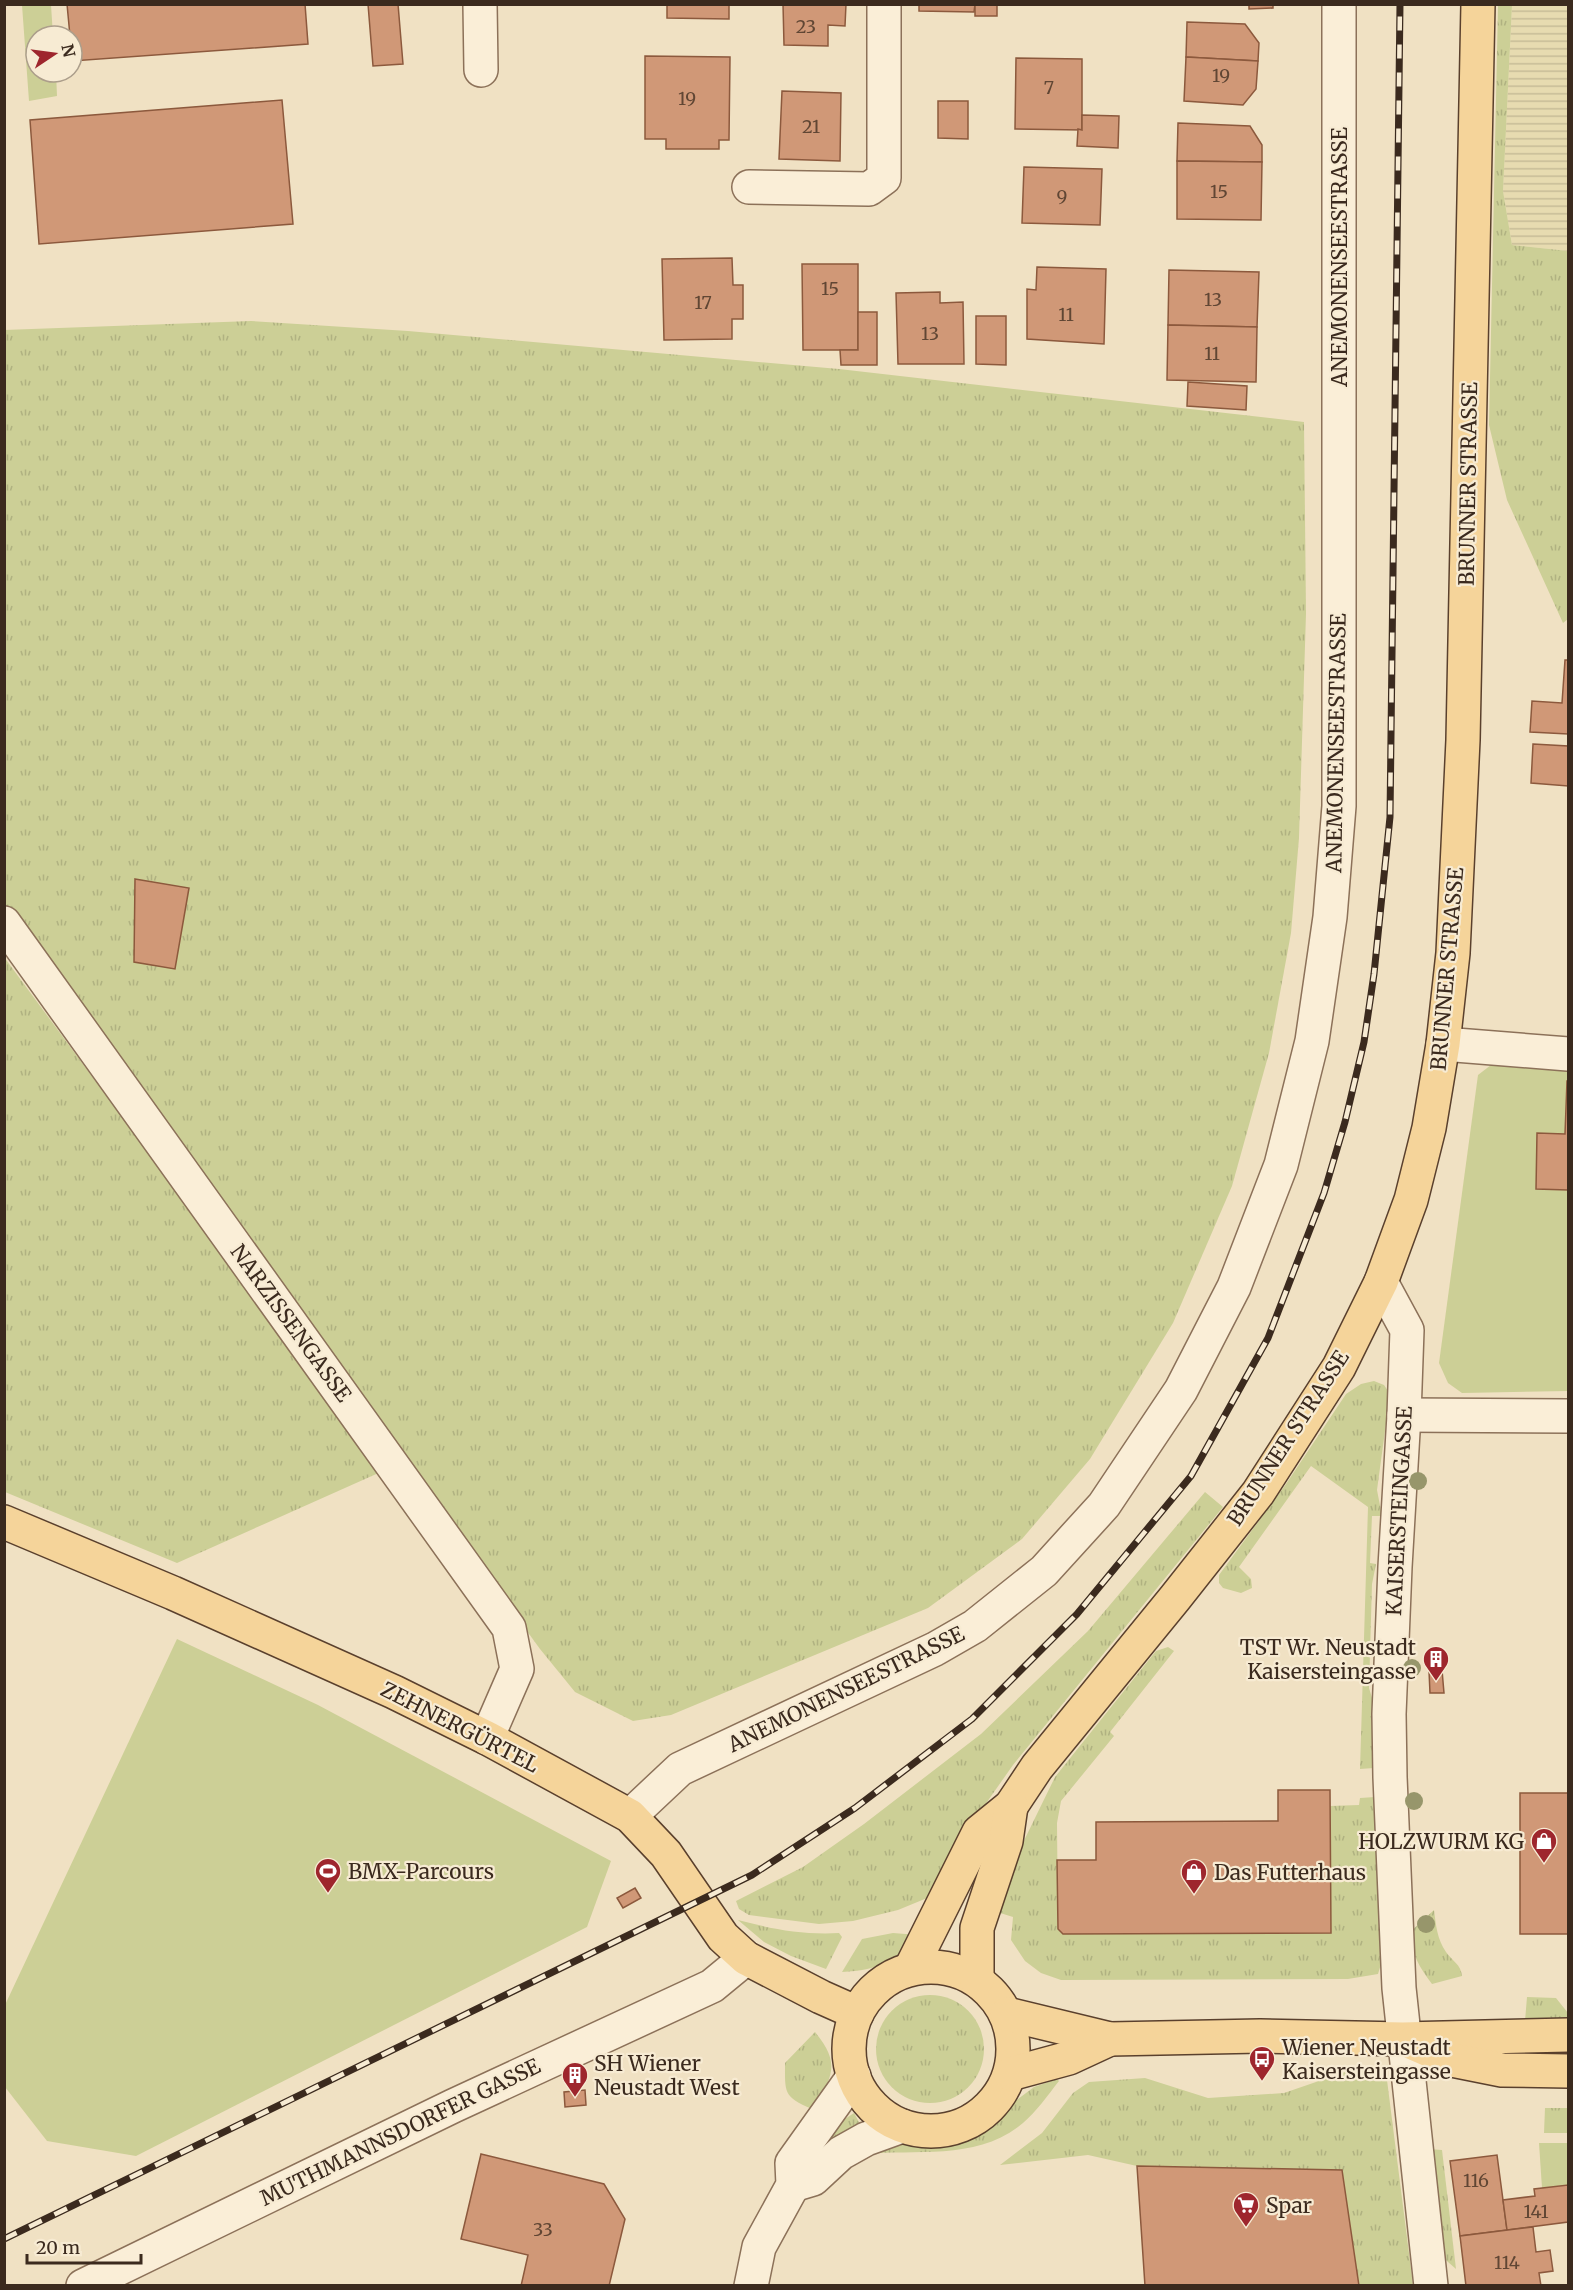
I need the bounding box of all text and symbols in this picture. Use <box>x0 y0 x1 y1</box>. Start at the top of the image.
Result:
house number: 23 <box>796 15 816 38</box>
north arrow <box>24 24 84 84</box>
text: N <box>57 42 80 59</box>
house number: 19 <box>1212 64 1230 87</box>
house number: 7 <box>1044 76 1054 99</box>
house number: 19 <box>678 87 696 110</box>
house number: 21 <box>802 115 820 138</box>
street label: ANEMONENSEESTRASSE <box>1326 126 1353 388</box>
house number: 15 <box>1210 180 1228 203</box>
house number: 9 <box>1057 185 1067 208</box>
house number: 15 <box>821 277 839 300</box>
house number: 13 <box>1204 288 1222 311</box>
house number: 17 <box>694 291 712 314</box>
house number: 11 <box>1058 303 1074 326</box>
house number: 13 <box>921 322 939 345</box>
house number: 11 <box>1204 342 1220 365</box>
street label: BRUNNER STRASSE <box>1453 381 1483 586</box>
street label: ANEMONENSEESTRASSE <box>1320 612 1352 874</box>
street label: BRUNNER STRASSE <box>1425 866 1469 1072</box>
street label: NARZISSENGASSE <box>225 1239 358 1408</box>
street label: BRUNNER STRASSE <box>1221 1345 1355 1531</box>
street label: KAISERSTEINGASSE <box>1380 1405 1418 1617</box>
street label: ANEMONENSEESTRASSE <box>722 1620 969 1758</box>
place label: TST Wr. Neustadt Kaisersteingasse <box>1240 1634 1416 1685</box>
building icon: TST Wr. Neustadt Kaisersteingasse <box>1421 1644 1451 1682</box>
street label: ZEHNERGÜRTEL <box>376 1675 544 1779</box>
shop icon: HOLZWURM KG <box>1529 1826 1559 1864</box>
place label: HOLZWURM KG <box>1358 1828 1524 1855</box>
sports icon: BMX-Parcours <box>313 1856 343 1894</box>
shop icon: Das Futterhaus <box>1179 1857 1209 1895</box>
place label: BMX-Parcours <box>348 1858 494 1885</box>
place label: Das Futterhaus <box>1214 1859 1366 1886</box>
place label: Wiener Neustadt Kaisersteingasse <box>1281 2034 1451 2085</box>
bus stop icon: Wiener Neustadt Kaisersteingasse <box>1247 2044 1277 2082</box>
place label: SH Wiener Neustadt West <box>594 2050 740 2101</box>
street label: MUTHMANNSDORFER GASSE <box>255 2052 545 2212</box>
building icon: SH Wiener Neustadt West <box>560 2060 590 2098</box>
house number: 116 <box>1463 2169 1489 2192</box>
supermarket icon: Spar <box>1231 2190 1261 2228</box>
place label: Spar <box>1266 2192 1312 2219</box>
house number: 141 <box>1523 2200 1549 2223</box>
house number: 33 <box>533 2218 553 2241</box>
scale bar <box>27 2227 141 2265</box>
text: 20 m <box>36 2236 80 2259</box>
house number: 114 <box>1494 2251 1520 2274</box>

